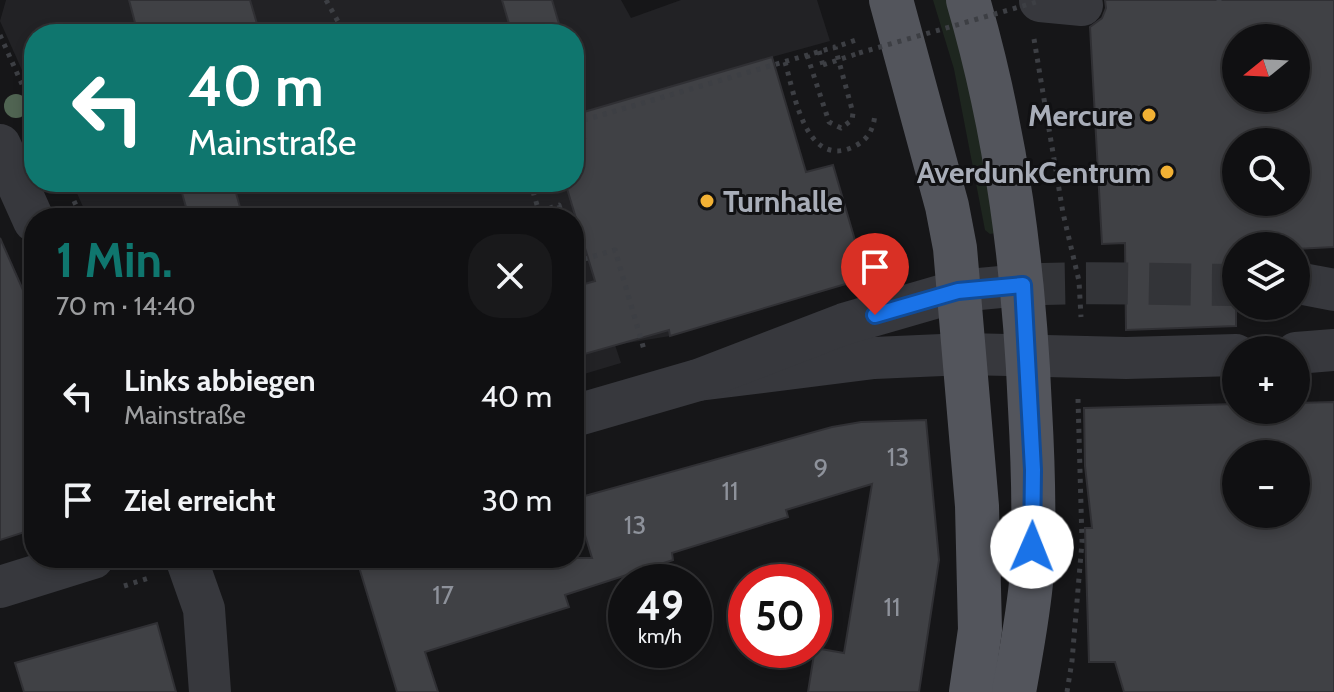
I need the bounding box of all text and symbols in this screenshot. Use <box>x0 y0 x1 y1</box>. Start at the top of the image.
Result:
north arrow <box>1222 24 1310 112</box>
map controls <box>1222 24 1310 528</box>
text: 40 m <box>188 52 324 120</box>
icon: left <box>56 56 160 160</box>
place label: Mercure <box>1028 97 1133 134</box>
marker: Mercure <box>1140 106 1158 124</box>
text: Mainstraße <box>188 120 357 164</box>
button: search <box>1222 128 1310 216</box>
place label: AverdunkCentrum <box>917 154 1151 191</box>
marker: AverdunkCentrum <box>1158 163 1176 181</box>
place label: Turnhalle <box>723 183 843 220</box>
marker: Turnhalle <box>698 192 716 210</box>
text: 1 Min. <box>56 231 173 289</box>
button: layers <box>1222 232 1310 320</box>
pin <box>841 233 909 315</box>
button: close <box>468 234 552 318</box>
icon: arrive <box>853 245 897 289</box>
text: 70 m · 14:40 <box>56 290 196 322</box>
button: + <box>1222 336 1310 424</box>
text: Links abbiegen <box>124 362 316 399</box>
icon: left <box>56 374 100 418</box>
text: 40 m <box>481 378 552 415</box>
text: Mainstraße <box>124 399 246 431</box>
button: − <box>1222 440 1310 528</box>
house number: 13 <box>887 441 909 473</box>
house number: 9 <box>814 452 828 484</box>
house number: 11 <box>722 475 738 507</box>
icon: arrive <box>56 478 100 522</box>
text: Ziel erreicht <box>124 482 275 519</box>
text: 30 m <box>482 482 552 519</box>
position arrow <box>990 505 1074 589</box>
house number: 13 <box>624 509 646 541</box>
speed limit sign: 50 <box>728 564 832 668</box>
house number: 17 <box>432 579 454 611</box>
text: 49 <box>636 581 684 630</box>
house number: 11 <box>884 591 900 623</box>
text: km/h <box>638 624 682 648</box>

